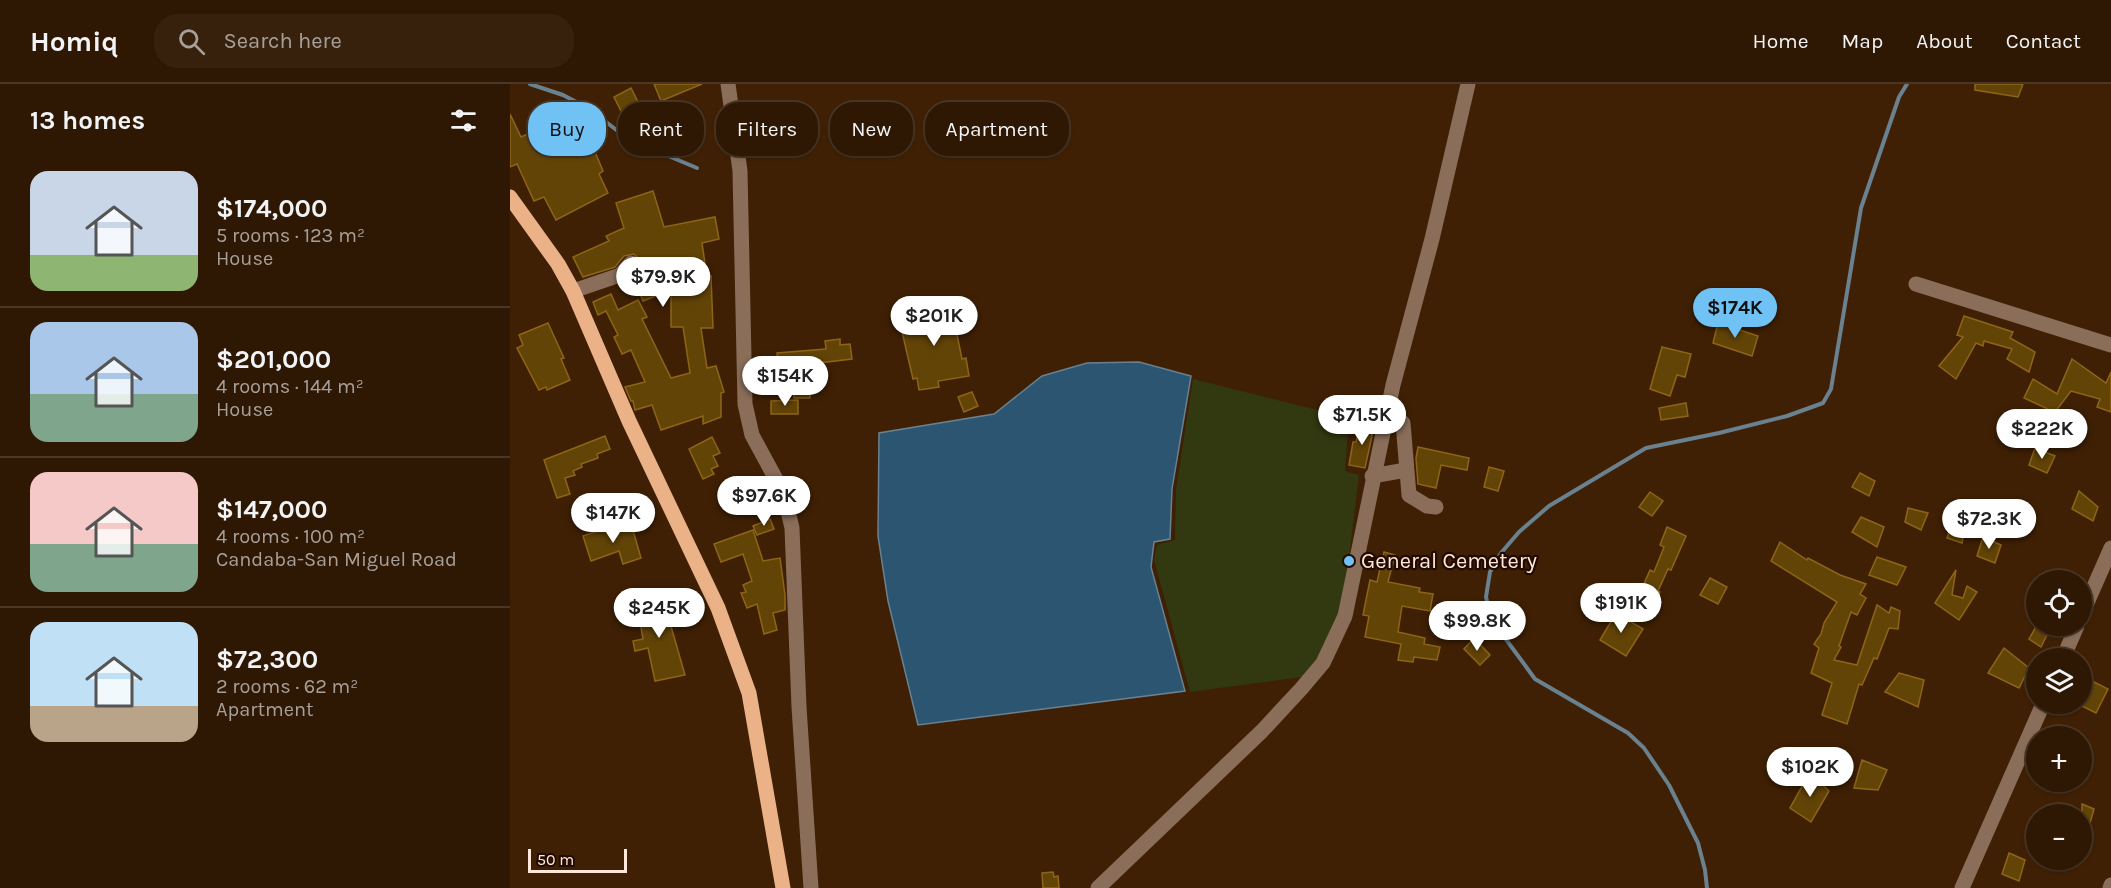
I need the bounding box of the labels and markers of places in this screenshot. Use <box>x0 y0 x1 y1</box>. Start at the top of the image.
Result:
pin: $79.9K <box>614 257 712 308</box>
pin: $174K <box>1693 288 1777 339</box>
pin: $201K <box>892 296 976 347</box>
pin: $154K <box>743 356 827 407</box>
pin: $71.5K <box>1313 395 1411 446</box>
pin: $222K <box>2000 409 2084 460</box>
pin: $97.6K <box>715 476 813 527</box>
pin: $147K <box>571 493 655 544</box>
pin: $72.3K <box>1940 499 2038 550</box>
place label: General Cemetery <box>1361 548 1537 574</box>
marker: General Cemetery <box>1342 554 1356 568</box>
pin: $191K <box>1579 583 1663 634</box>
pin: $245K <box>617 588 701 639</box>
pin: $99.8K <box>1428 601 1526 652</box>
pin: $102K <box>1768 747 1852 798</box>

